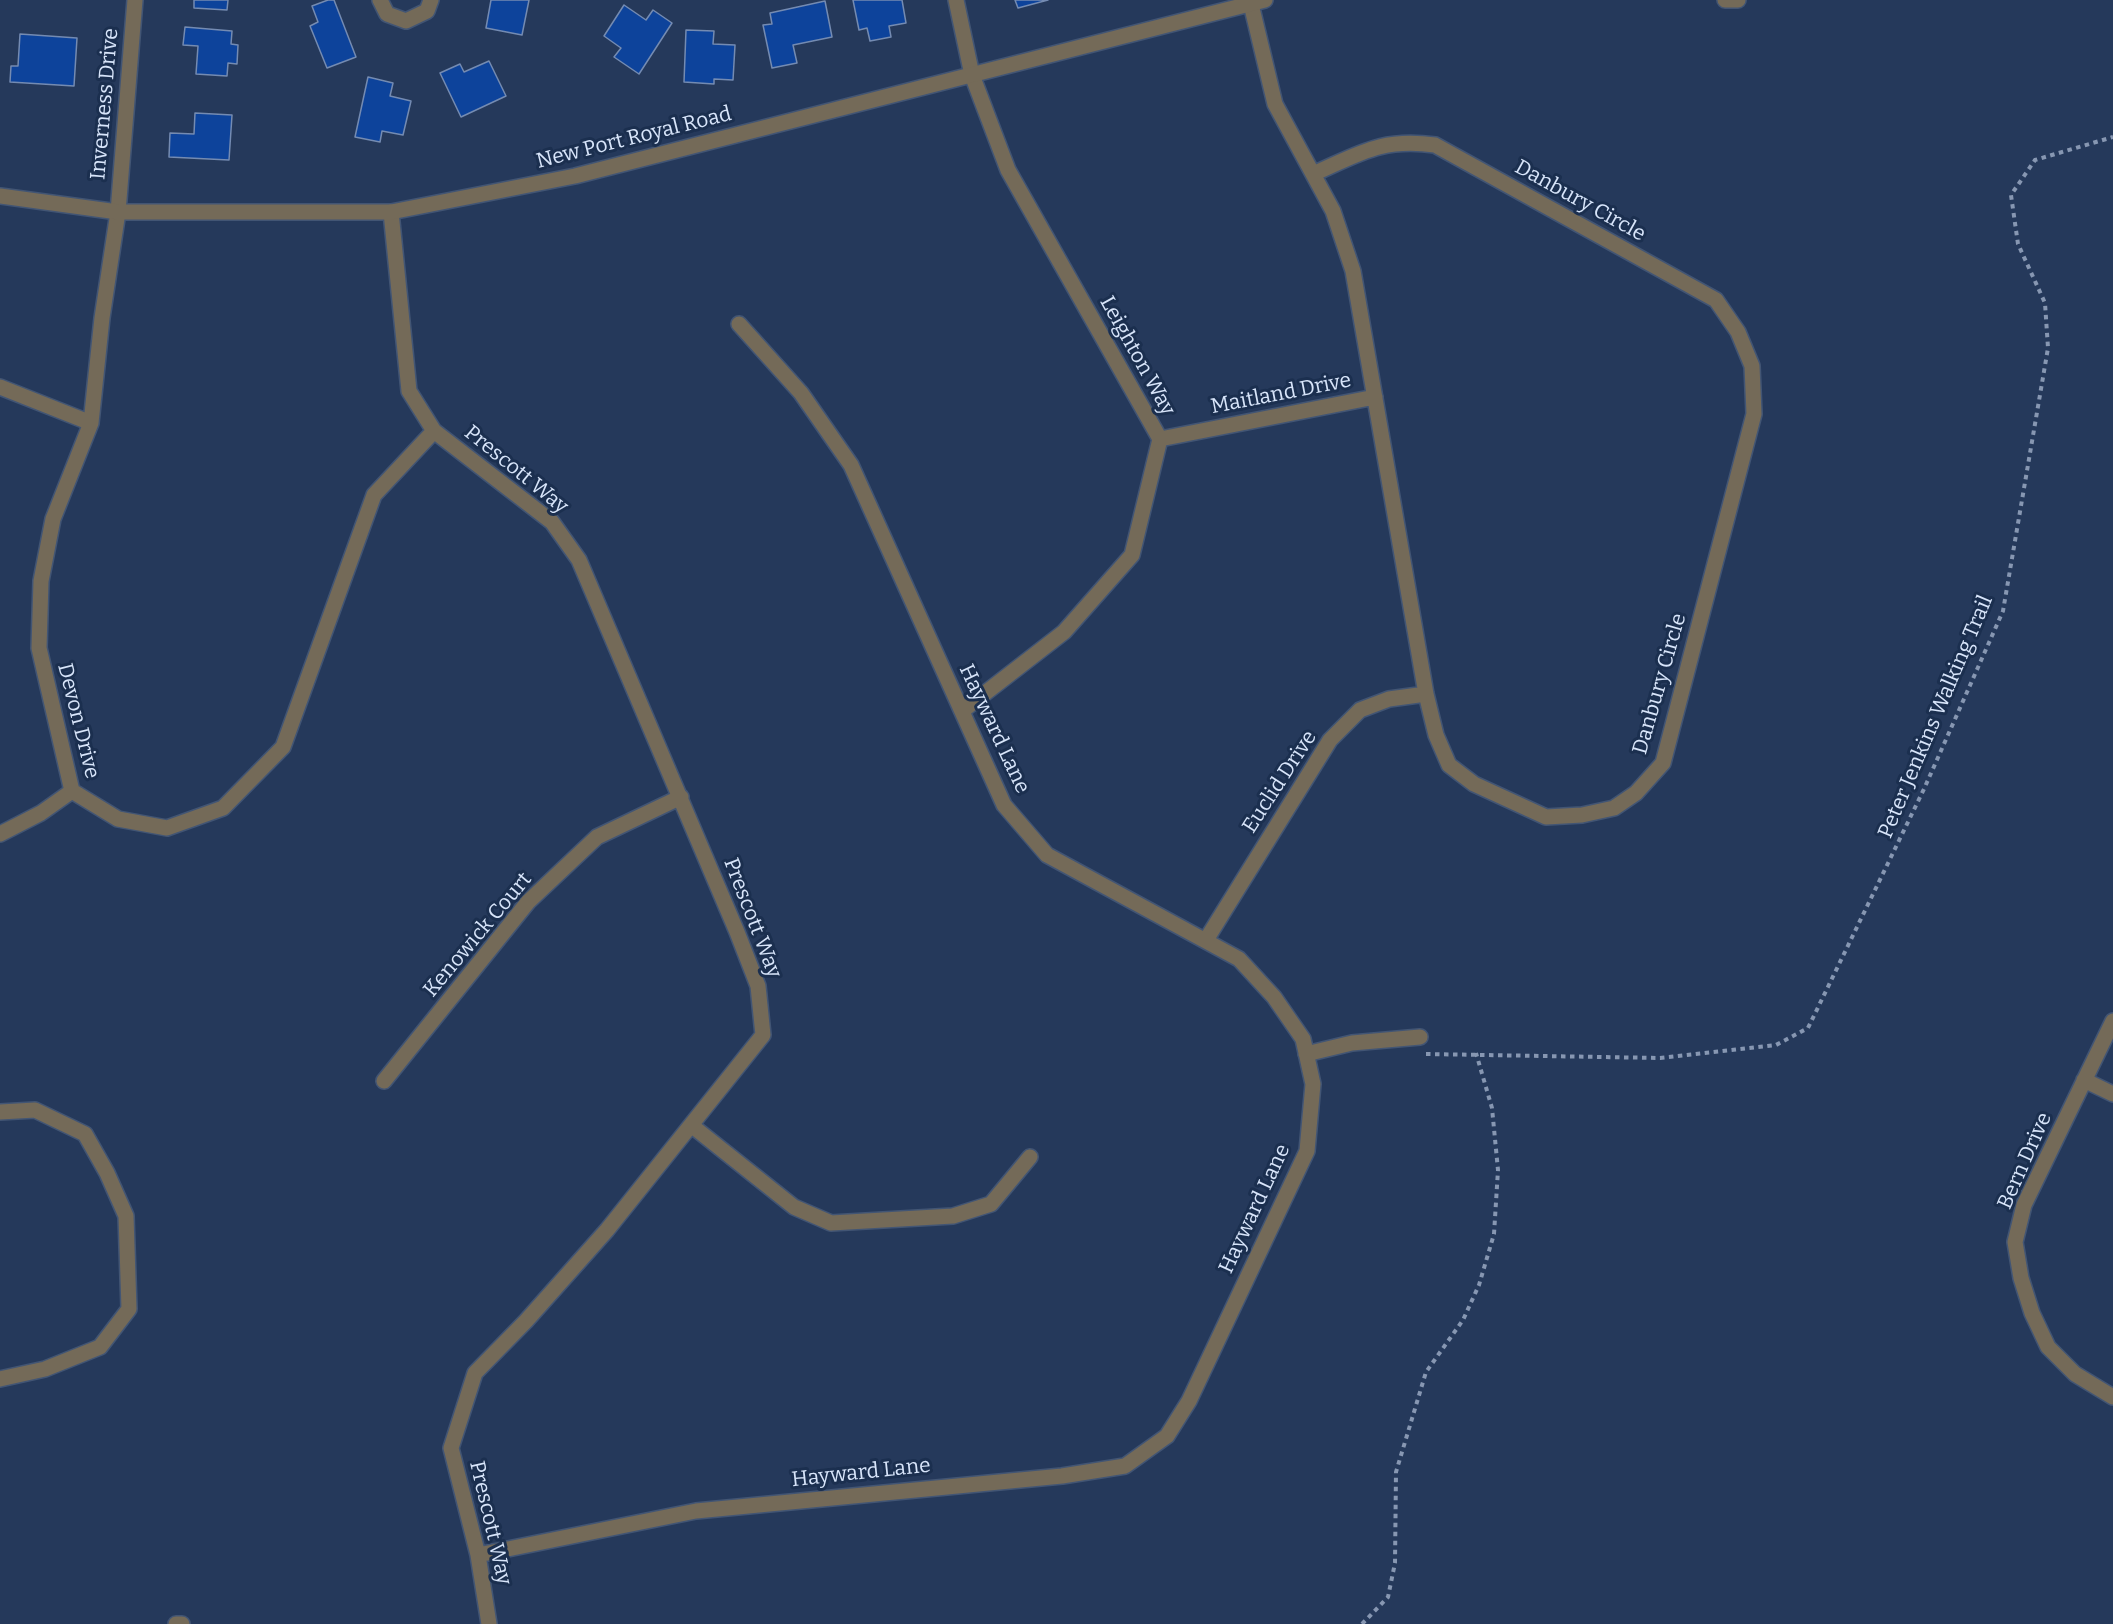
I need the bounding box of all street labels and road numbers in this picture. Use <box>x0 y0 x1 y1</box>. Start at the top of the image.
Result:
street label: Inverness Drive <box>86 27 124 181</box>
street label: New Port Royal Road <box>534 102 734 174</box>
street label: Danbury Circle <box>1510 155 1650 247</box>
street label: Leighton Way <box>1094 292 1180 420</box>
street label: Maitland Drive <box>1209 368 1353 420</box>
street label: Prescott Way <box>459 421 573 519</box>
street label: Peter Jenkins Walking Trail <box>1873 592 1999 842</box>
street label: Danbury Circle <box>1628 611 1692 757</box>
street label: Hayward Lane <box>953 660 1035 798</box>
street label: Devon Drive <box>51 661 105 781</box>
street label: Euclid Drive <box>1238 726 1322 838</box>
street label: Prescott Way <box>718 855 786 981</box>
street label: Kenowick Court <box>419 868 537 1002</box>
street label: Bern Drive <box>1993 1109 2057 1213</box>
street label: Hayward Lane <box>1214 1140 1296 1278</box>
street label: Hayward Lane <box>790 1453 932 1493</box>
street label: Prescott Way <box>464 1459 516 1587</box>

